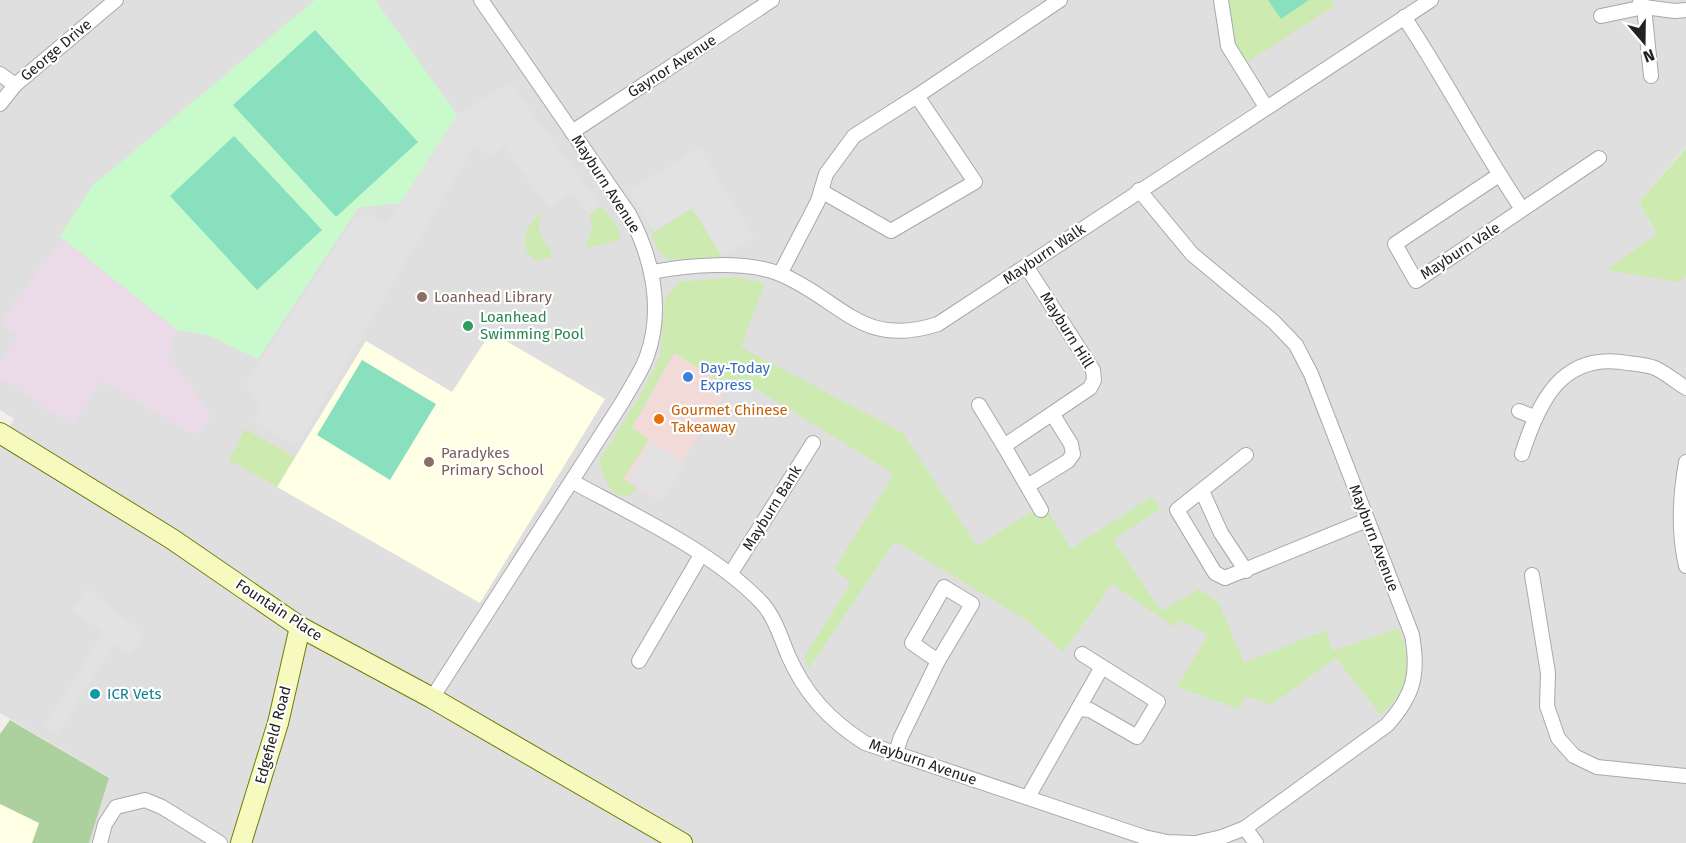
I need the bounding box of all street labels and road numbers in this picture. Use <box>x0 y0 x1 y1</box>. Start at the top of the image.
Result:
street label: George Drive <box>17 15 95 85</box>
street label: Gaynor Avenue <box>624 31 720 101</box>
street label: Mayburn Avenue <box>568 132 644 236</box>
street label: Mayburn Vale <box>1417 219 1503 283</box>
street label: Mayburn Walk <box>999 220 1089 288</box>
street label: Mayburn Hill <box>1036 289 1098 372</box>
street label: Mayburn Bank <box>739 462 805 554</box>
street label: Mayburn Avenue <box>1345 482 1403 594</box>
street label: Fountain Place <box>232 575 326 645</box>
street label: Edgefield Road <box>251 684 295 786</box>
street label: Mayburn Avenue <box>867 735 979 789</box>

